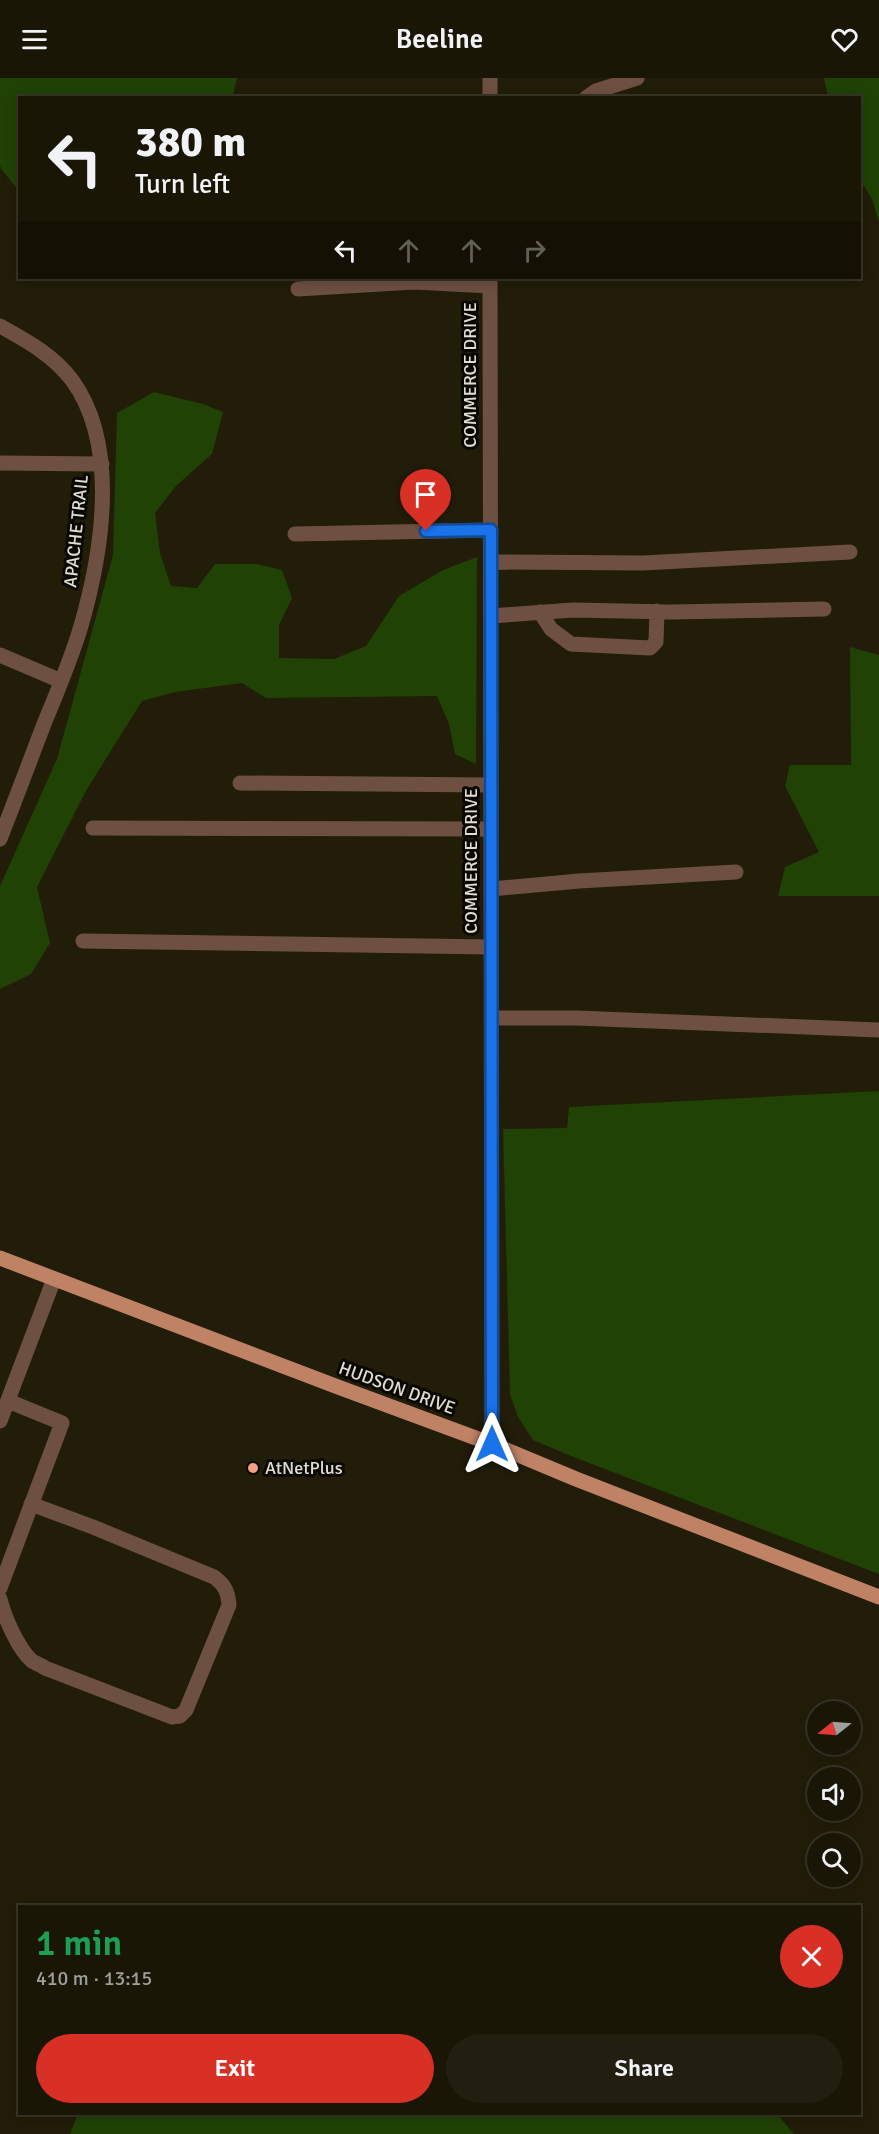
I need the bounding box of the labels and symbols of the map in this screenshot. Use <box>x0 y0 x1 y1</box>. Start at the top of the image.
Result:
street label: COMMERCE DRIVE <box>459 302 481 448</box>
pin <box>400 469 451 531</box>
street label: APACHE TRAIL <box>59 474 93 588</box>
street label: COMMERCE DRIVE <box>460 788 482 934</box>
street label: HUDSON DRIVE <box>336 1357 458 1419</box>
position arrow <box>460 1412 524 1476</box>
place label: AtNetPlus <box>265 1457 343 1479</box>
marker: AtNetPlus <box>246 1461 260 1475</box>
north arrow <box>807 1701 861 1755</box>

